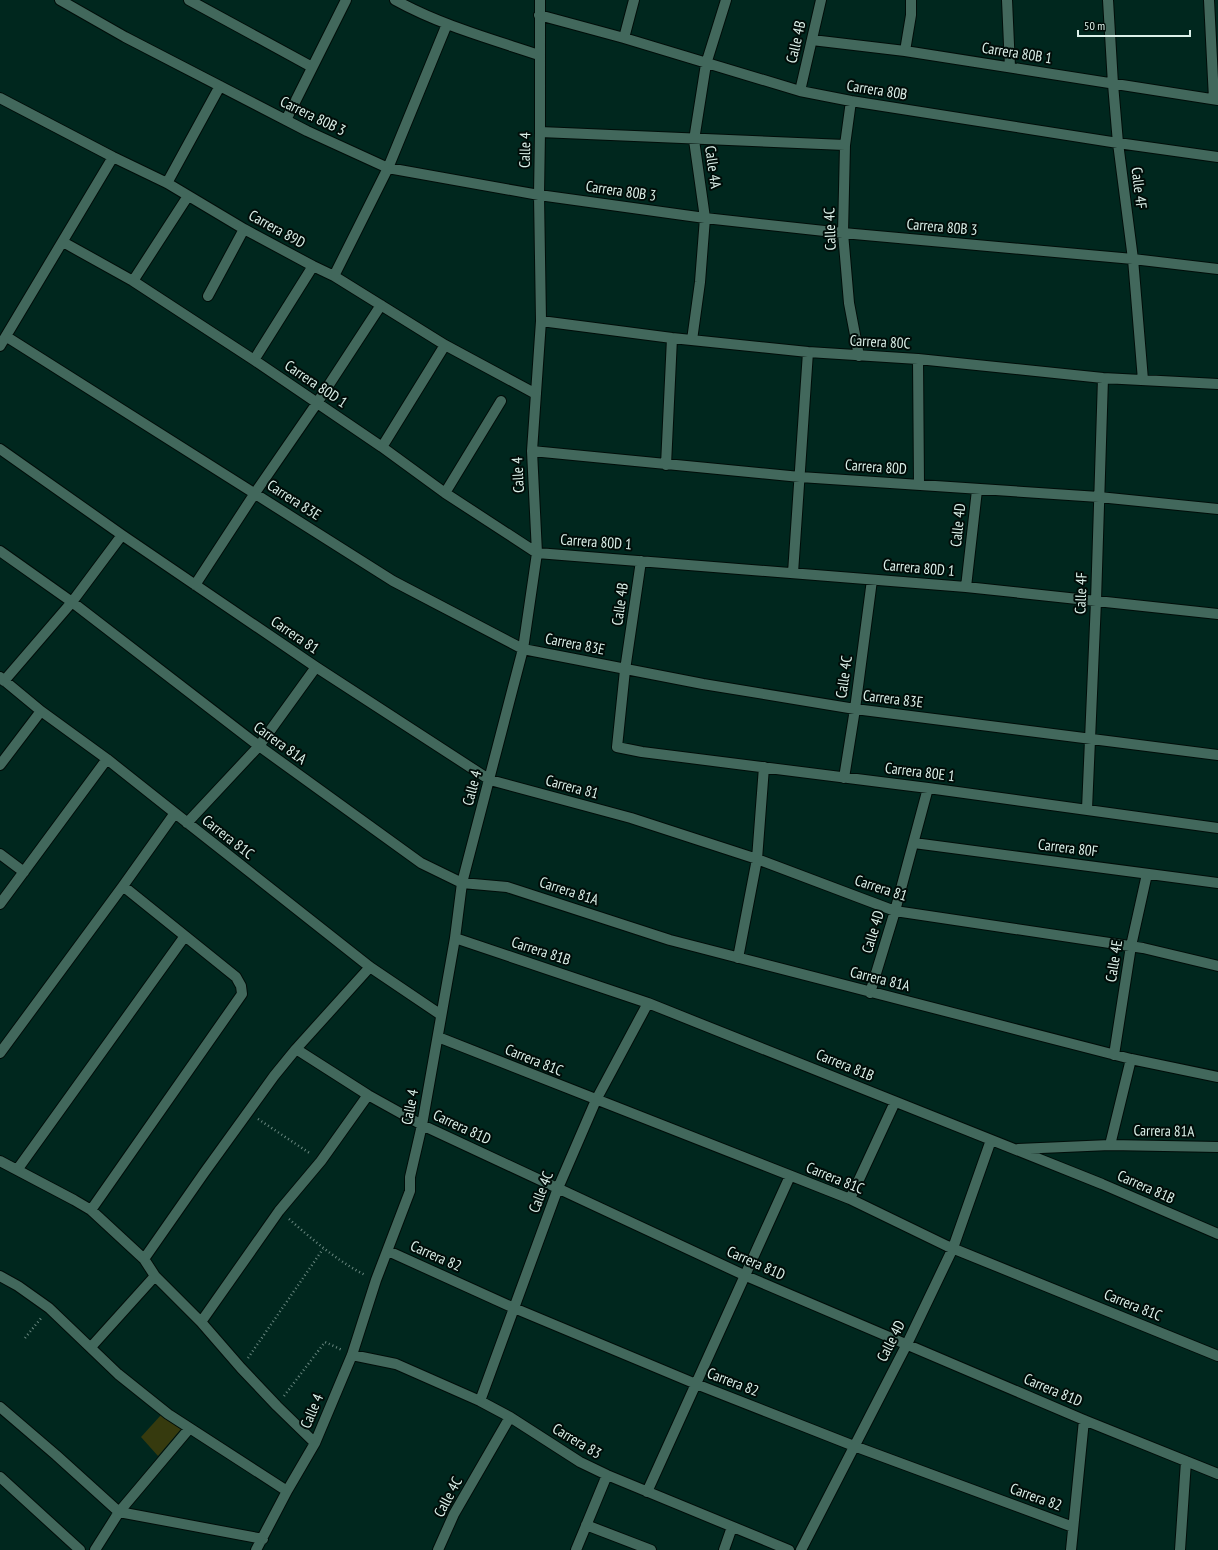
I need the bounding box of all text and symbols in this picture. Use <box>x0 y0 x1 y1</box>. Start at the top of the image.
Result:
scale bar <box>1078 12 1190 38</box>
text: 50 m <box>1084 18 1105 33</box>
street label: Calle 4B <box>781 19 810 65</box>
street label: Carrera 80B 1 <box>981 38 1054 67</box>
street label: Carrera 80B <box>845 75 909 104</box>
street label: Carrera 80B 3 <box>277 91 349 140</box>
street label: Calle 4 <box>515 132 534 168</box>
street label: Calle 4A <box>701 144 726 190</box>
street label: Calle 4F <box>1128 166 1151 210</box>
street label: Carrera 80B 3 <box>585 176 657 205</box>
street label: Carrera 89D <box>246 205 309 252</box>
street label: Calle 4C <box>819 207 840 251</box>
street label: Carrera 80B 3 <box>906 214 978 239</box>
street label: Carrera 80C <box>849 330 911 353</box>
street label: Carrera 80D 1 <box>281 356 351 412</box>
street label: Carrera 80D <box>845 455 908 478</box>
street label: Calle 4 <box>507 456 528 493</box>
street label: Carrera 83E <box>264 475 325 524</box>
street label: Calle 4D <box>946 502 969 548</box>
street label: Carrera 80D 1 <box>560 530 632 553</box>
street label: Carrera 80D 1 <box>883 555 956 580</box>
street label: Calle 4F <box>1070 572 1091 614</box>
street label: Calle 4B <box>607 581 632 626</box>
street label: Carrera 81 <box>268 612 323 658</box>
street label: Carrera 83E <box>544 628 607 659</box>
street label: Calle 4C <box>831 654 856 699</box>
street label: Carrera 83E <box>862 685 924 712</box>
street label: Carrera 81A <box>250 717 311 769</box>
street label: Carrera 80E 1 <box>884 758 956 785</box>
street label: Calle 4 <box>458 768 485 808</box>
street label: Carrera 81 <box>544 770 601 803</box>
street label: Carrera 81C <box>199 810 258 863</box>
street label: Carrera 80F <box>1037 834 1099 861</box>
street label: Carrera 81 <box>853 870 910 905</box>
street label: Carrera 81A <box>537 872 602 909</box>
street label: Calle 4D <box>857 908 888 956</box>
street label: Carrera 81B <box>509 932 573 969</box>
street label: Calle 4E <box>1101 939 1126 983</box>
street label: Carrera 81A <box>848 962 913 995</box>
street label: Carrera 81C <box>502 1039 566 1080</box>
street label: Carrera 81B <box>813 1044 877 1085</box>
street label: Calle 4 <box>397 1087 422 1126</box>
street label: Carrera 81D <box>430 1105 494 1148</box>
street label: Carrera 81A <box>1133 1120 1196 1141</box>
street label: Carrera 81C <box>803 1157 867 1198</box>
street label: Carrera 81B <box>1114 1165 1178 1208</box>
street label: Calle 4C <box>524 1168 557 1215</box>
street label: Carrera 82 <box>408 1236 465 1275</box>
street label: Carrera 81D <box>724 1241 788 1284</box>
street label: Carrera 81C <box>1101 1284 1165 1325</box>
street label: Calle 4D <box>872 1317 909 1365</box>
street label: Carrera 82 <box>705 1363 762 1400</box>
street label: Carrera 81D <box>1021 1369 1085 1410</box>
street label: Calle 4 <box>296 1390 327 1431</box>
street label: Carrera 83 <box>549 1419 605 1463</box>
street label: Calle 4C <box>429 1473 466 1520</box>
street label: Carrera 82 <box>1008 1478 1065 1515</box>

